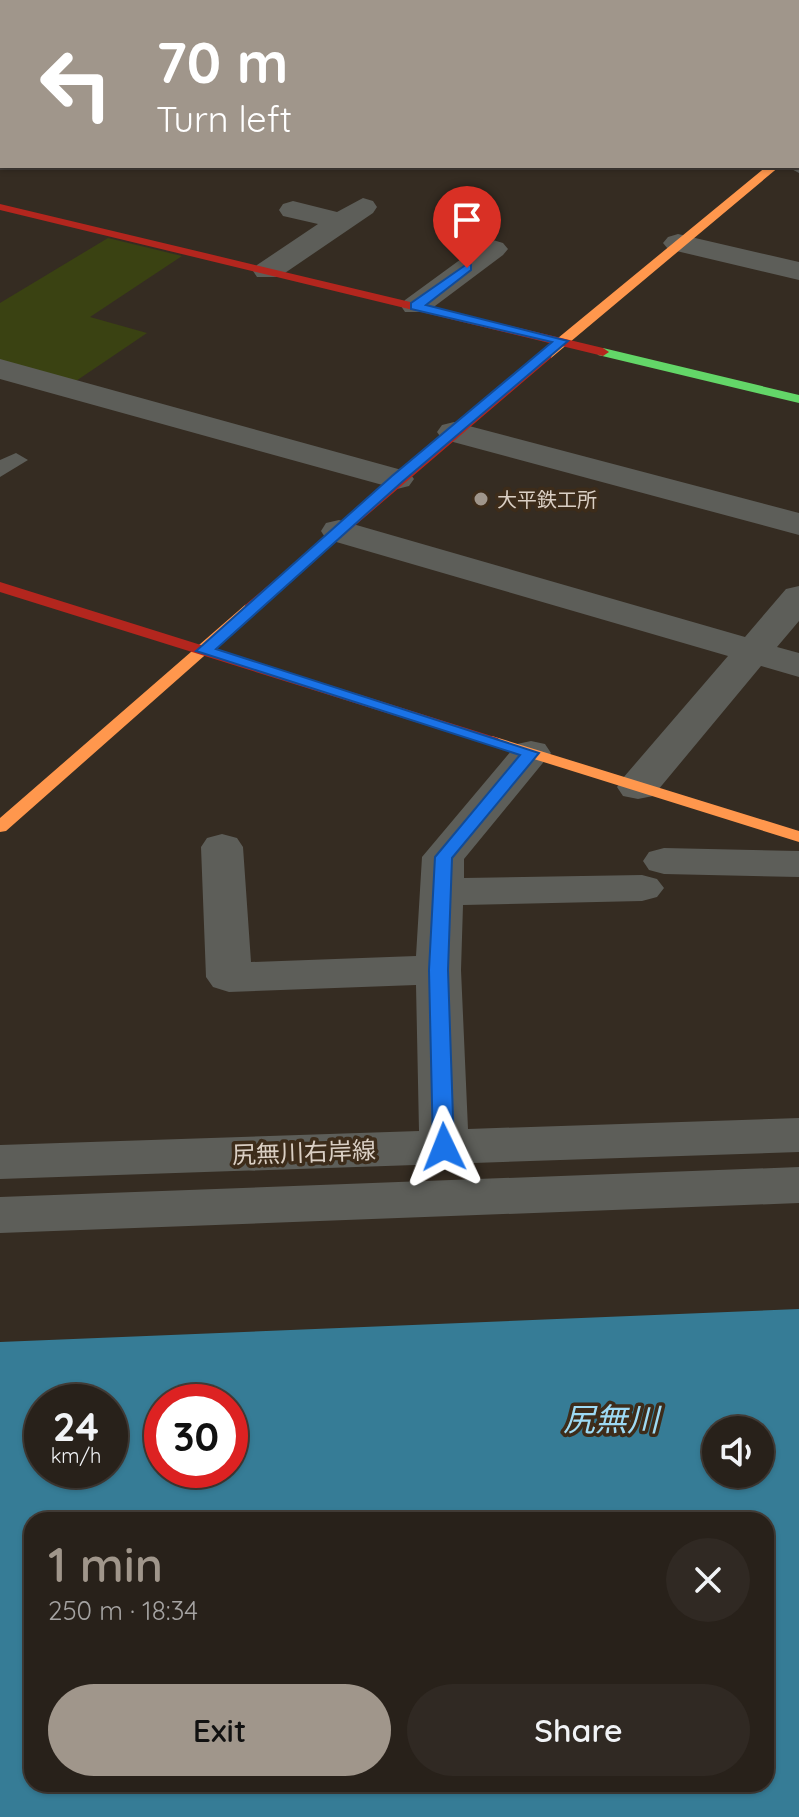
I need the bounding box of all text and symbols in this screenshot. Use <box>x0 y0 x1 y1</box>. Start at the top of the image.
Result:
text: 70 m <box>156 27 288 97</box>
icon: left <box>24 32 128 136</box>
text: Turn left <box>156 96 292 141</box>
pin <box>433 186 501 268</box>
icon: arrive <box>445 198 489 242</box>
place label: 大平鉄工所 <box>497 487 597 512</box>
marker: 大平鉄工所 <box>472 490 490 508</box>
position arrow <box>402 1105 486 1189</box>
street label: 尻無川右岸線 <box>232 1134 376 1170</box>
speed limit sign: 30 <box>144 1384 248 1488</box>
water label: 尻無川 <box>563 1399 662 1439</box>
text: 24 <box>53 1401 99 1451</box>
map controls <box>702 1416 774 1488</box>
button: sound <box>702 1416 774 1488</box>
text: km/h <box>51 1443 101 1468</box>
text: 1 min <box>48 1534 163 1594</box>
button: close <box>666 1538 750 1622</box>
text: 250 m · 18:34 <box>48 1594 198 1627</box>
button: Exit <box>48 1684 391 1776</box>
button: Share <box>407 1684 750 1776</box>

